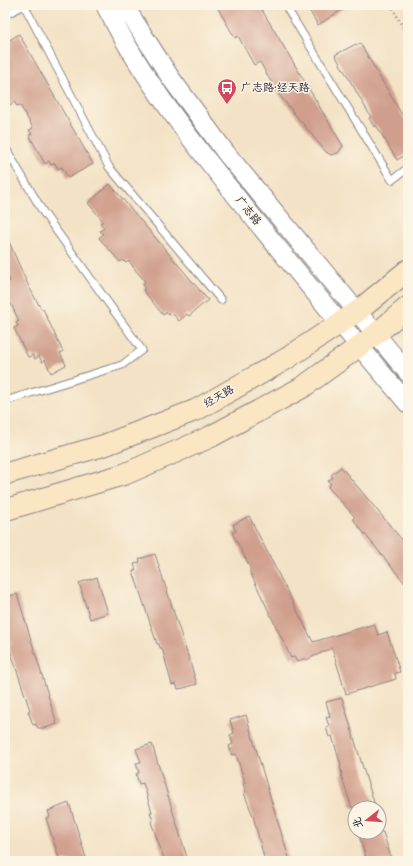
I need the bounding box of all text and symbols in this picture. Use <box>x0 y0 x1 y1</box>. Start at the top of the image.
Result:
bus stop icon: 广志路·经天路 <box>216 77 238 105</box>
place label: 广志路·经天路 <box>241 79 310 97</box>
street label: 广志路 <box>231 193 265 229</box>
street label: 经天路 <box>200 381 238 413</box>
north arrow <box>347 800 387 840</box>
text: 北 <box>348 815 369 831</box>

